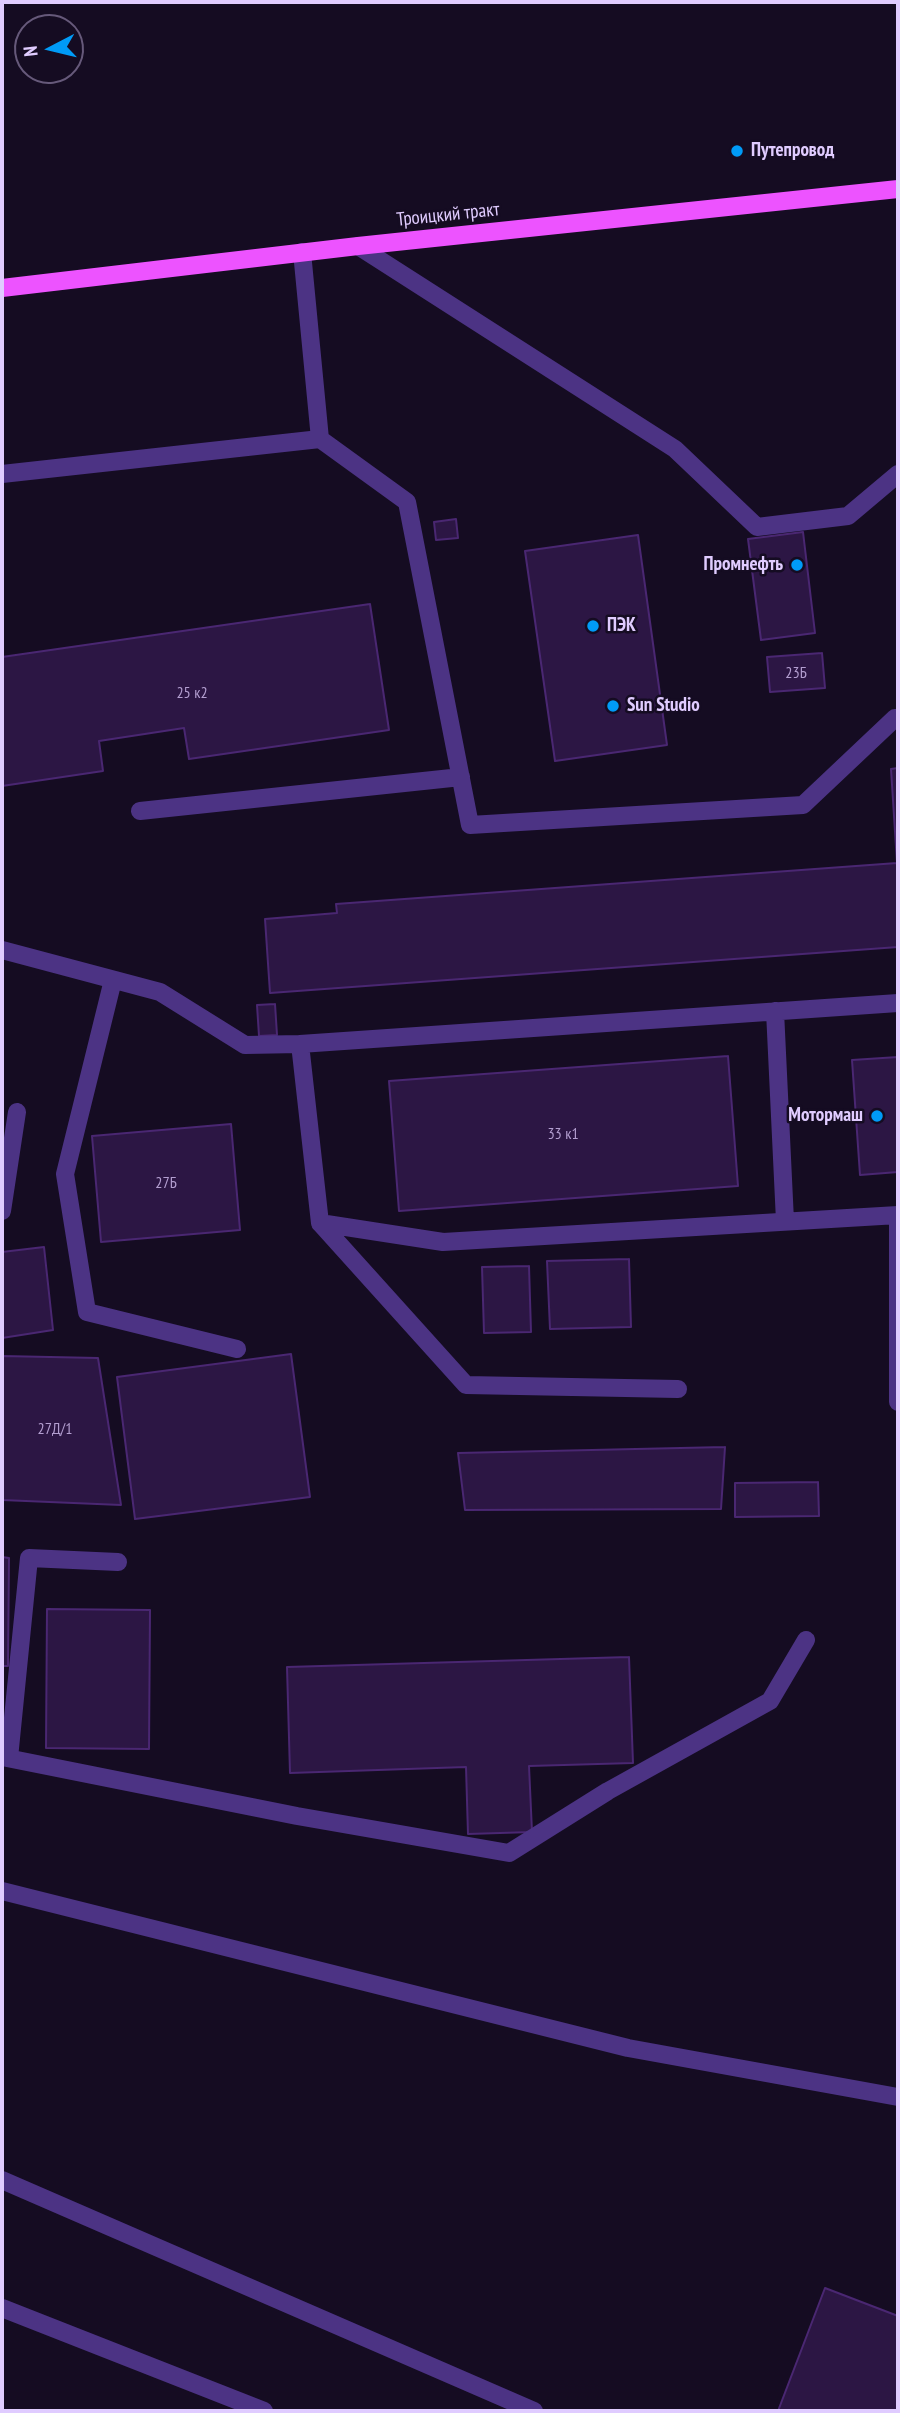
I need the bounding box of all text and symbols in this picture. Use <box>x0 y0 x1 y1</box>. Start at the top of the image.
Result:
north arrow <box>14 14 84 84</box>
text: N <box>18 45 43 58</box>
place label: Путепровод <box>751 140 834 162</box>
marker: Путепровод <box>729 143 745 159</box>
street label: Троицкий тракт <box>395 198 501 232</box>
place label: Промнефть <box>704 554 783 576</box>
marker: Промнефть <box>789 557 805 573</box>
place label: ПЭК <box>607 615 636 637</box>
marker: ПЭК <box>585 618 601 634</box>
house number: 23Б <box>785 663 807 683</box>
house number: 25 к2 <box>176 683 208 703</box>
place label: Sun Studio <box>627 695 700 717</box>
marker: Sun Studio <box>605 698 621 714</box>
place label: Мотормаш <box>788 1105 863 1127</box>
marker: Мотормаш <box>869 1108 885 1124</box>
house number: 33 к1 <box>547 1124 579 1144</box>
house number: 27Б <box>155 1173 177 1193</box>
house number: 27Д/1 <box>38 1419 72 1439</box>

